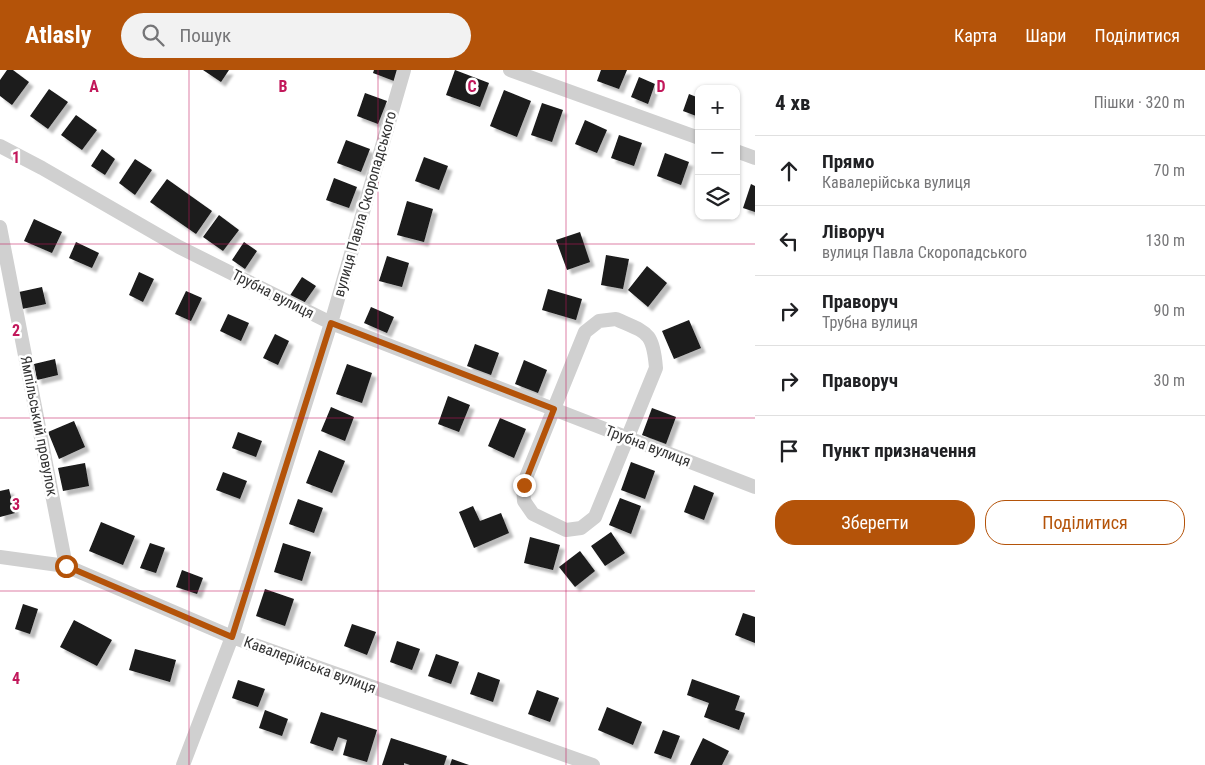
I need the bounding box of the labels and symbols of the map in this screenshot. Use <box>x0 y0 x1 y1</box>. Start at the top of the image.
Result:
text: A <box>89 77 99 96</box>
text: B <box>279 77 288 96</box>
text: C <box>467 77 477 96</box>
text: D <box>656 77 666 96</box>
street label: вулиця Павла Скоропадського <box>330 109 400 299</box>
text: 1 <box>12 148 20 167</box>
street label: Трубна вулиця <box>229 266 317 322</box>
text: 2 <box>12 321 20 340</box>
street label: Ямпільський провулок <box>17 354 61 498</box>
street label: Трубна вулиця <box>603 421 693 471</box>
route end <box>513 474 536 497</box>
text: 3 <box>12 495 20 514</box>
route start <box>55 555 78 578</box>
street label: Кавалерійська вулиця <box>241 633 379 697</box>
text: 4 <box>12 669 20 688</box>

